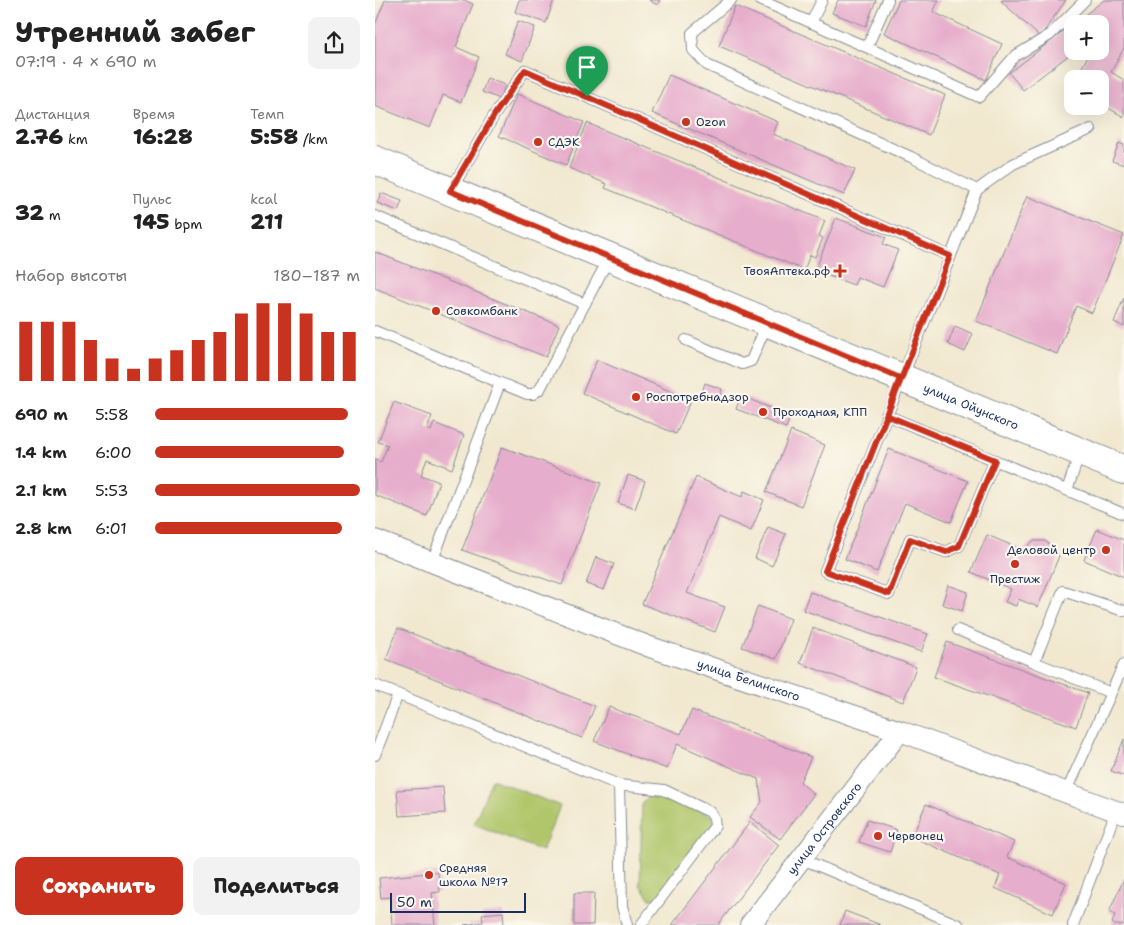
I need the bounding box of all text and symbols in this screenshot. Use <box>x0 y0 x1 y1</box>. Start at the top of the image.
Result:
text: Утренний забег <box>15 13 255 51</box>
map controls <box>1064 15 1109 115</box>
button: + <box>1064 15 1109 60</box>
button: share <box>308 17 360 69</box>
pin <box>566 46 608 97</box>
text: 07:19 · 4 × 690 m <box>15 51 157 72</box>
icon: arrive <box>573 53 601 81</box>
button: − <box>1064 70 1109 115</box>
text: Дистанция <box>15 105 90 123</box>
text: Время <box>133 105 175 123</box>
text: Темп <box>250 105 284 123</box>
place label: Ozon <box>696 114 726 130</box>
marker: Ozon <box>680 116 692 128</box>
text: 2.76 <box>15 123 63 151</box>
text: 16:28 <box>133 123 193 151</box>
text: 5:58 <box>250 123 298 151</box>
text: km <box>63 130 88 148</box>
text: /km <box>298 130 328 148</box>
place label: СДЭК <box>548 134 580 150</box>
marker: СДЭК <box>532 136 544 148</box>
text: Пульс <box>133 190 172 208</box>
text: kcal <box>250 190 278 208</box>
text: 32 <box>15 199 44 227</box>
text: m <box>44 206 61 224</box>
text: 145 <box>133 208 169 236</box>
text: 211 <box>250 208 283 236</box>
text: bpm <box>169 215 202 233</box>
place label: ТвояАптека.рф <box>744 263 830 279</box>
text: Набор высоты <box>15 265 127 286</box>
text: 180–187 m <box>273 265 360 286</box>
marker: ТвояАптека.рф <box>834 265 846 277</box>
place label: Совкомбанк <box>446 303 518 319</box>
marker: Совкомбанк <box>430 305 442 317</box>
street label: улица Ойунского <box>921 380 1021 434</box>
place label: Роспотребнадзор <box>646 389 749 405</box>
marker: Роспотребнадзор <box>630 391 642 403</box>
text: 690 m <box>15 404 68 425</box>
text: 5:58 <box>95 404 129 425</box>
place label: Проходная, КПП <box>773 404 867 420</box>
marker: Проходная, КПП <box>757 406 769 418</box>
text: 1.4 km <box>15 442 67 463</box>
text: 6:00 <box>95 442 132 463</box>
text: 2.1 km <box>15 480 67 501</box>
text: 5:53 <box>95 480 129 501</box>
text: 2.8 km <box>15 518 72 539</box>
text: 6:01 <box>95 518 127 539</box>
place label: Деловой центр <box>1007 542 1096 558</box>
marker: Деловой центр <box>1100 544 1112 556</box>
marker: Престиж <box>1009 558 1021 570</box>
place label: Престиж <box>990 571 1040 587</box>
street label: улица Белинского <box>695 655 802 705</box>
street label: улица Островского <box>784 779 865 878</box>
place label: Червонец <box>888 828 944 844</box>
marker: Червонец <box>872 830 884 842</box>
button: Сохранить <box>15 857 183 915</box>
button: Поделиться <box>193 857 360 915</box>
place label: Средняя школа №17 <box>439 860 508 890</box>
marker: Средняя школа №17 <box>423 869 435 881</box>
scale bar <box>390 890 526 913</box>
text: 50 m <box>397 893 432 911</box>

